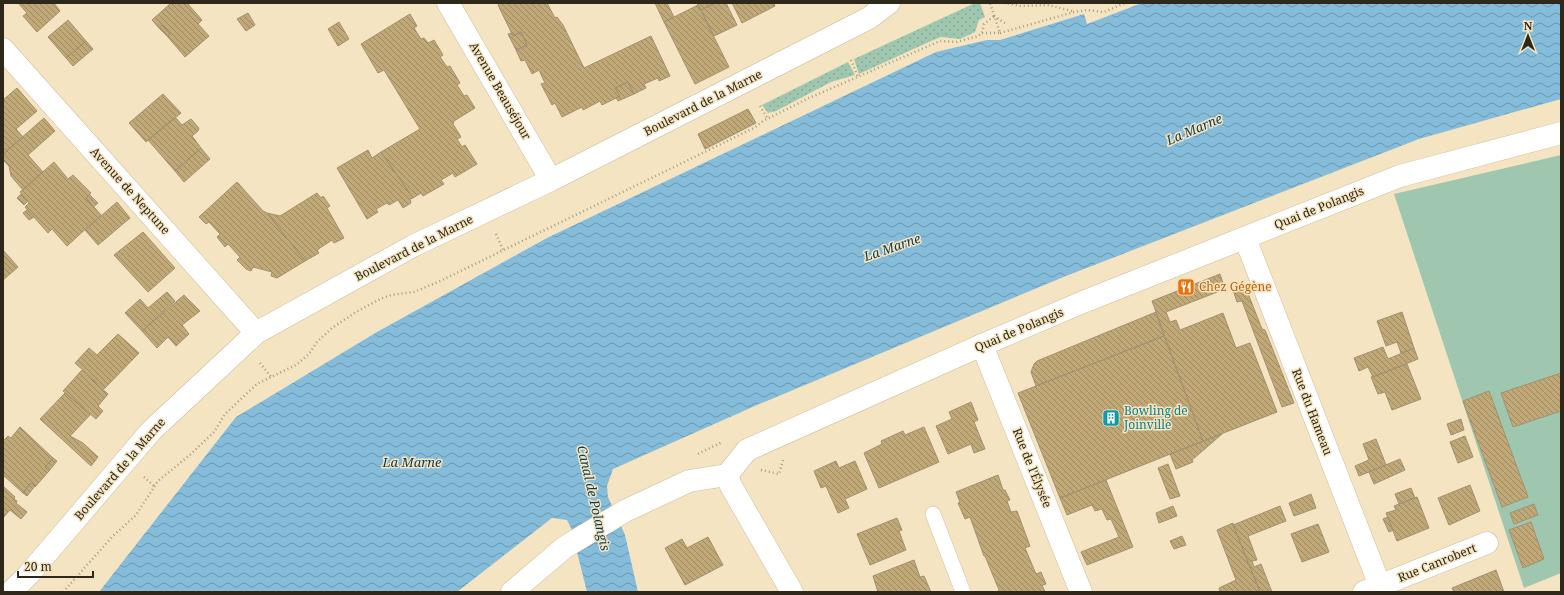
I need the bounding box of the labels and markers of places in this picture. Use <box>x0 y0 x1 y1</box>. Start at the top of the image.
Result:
restaurant icon: Chez Gégène <box>1176 277 1196 297</box>
place label: Chez Gégène <box>1199 278 1272 295</box>
place label: Bowling de Joinville <box>1123 402 1188 433</box>
building icon: Bowling de Joinville <box>1101 408 1121 428</box>

